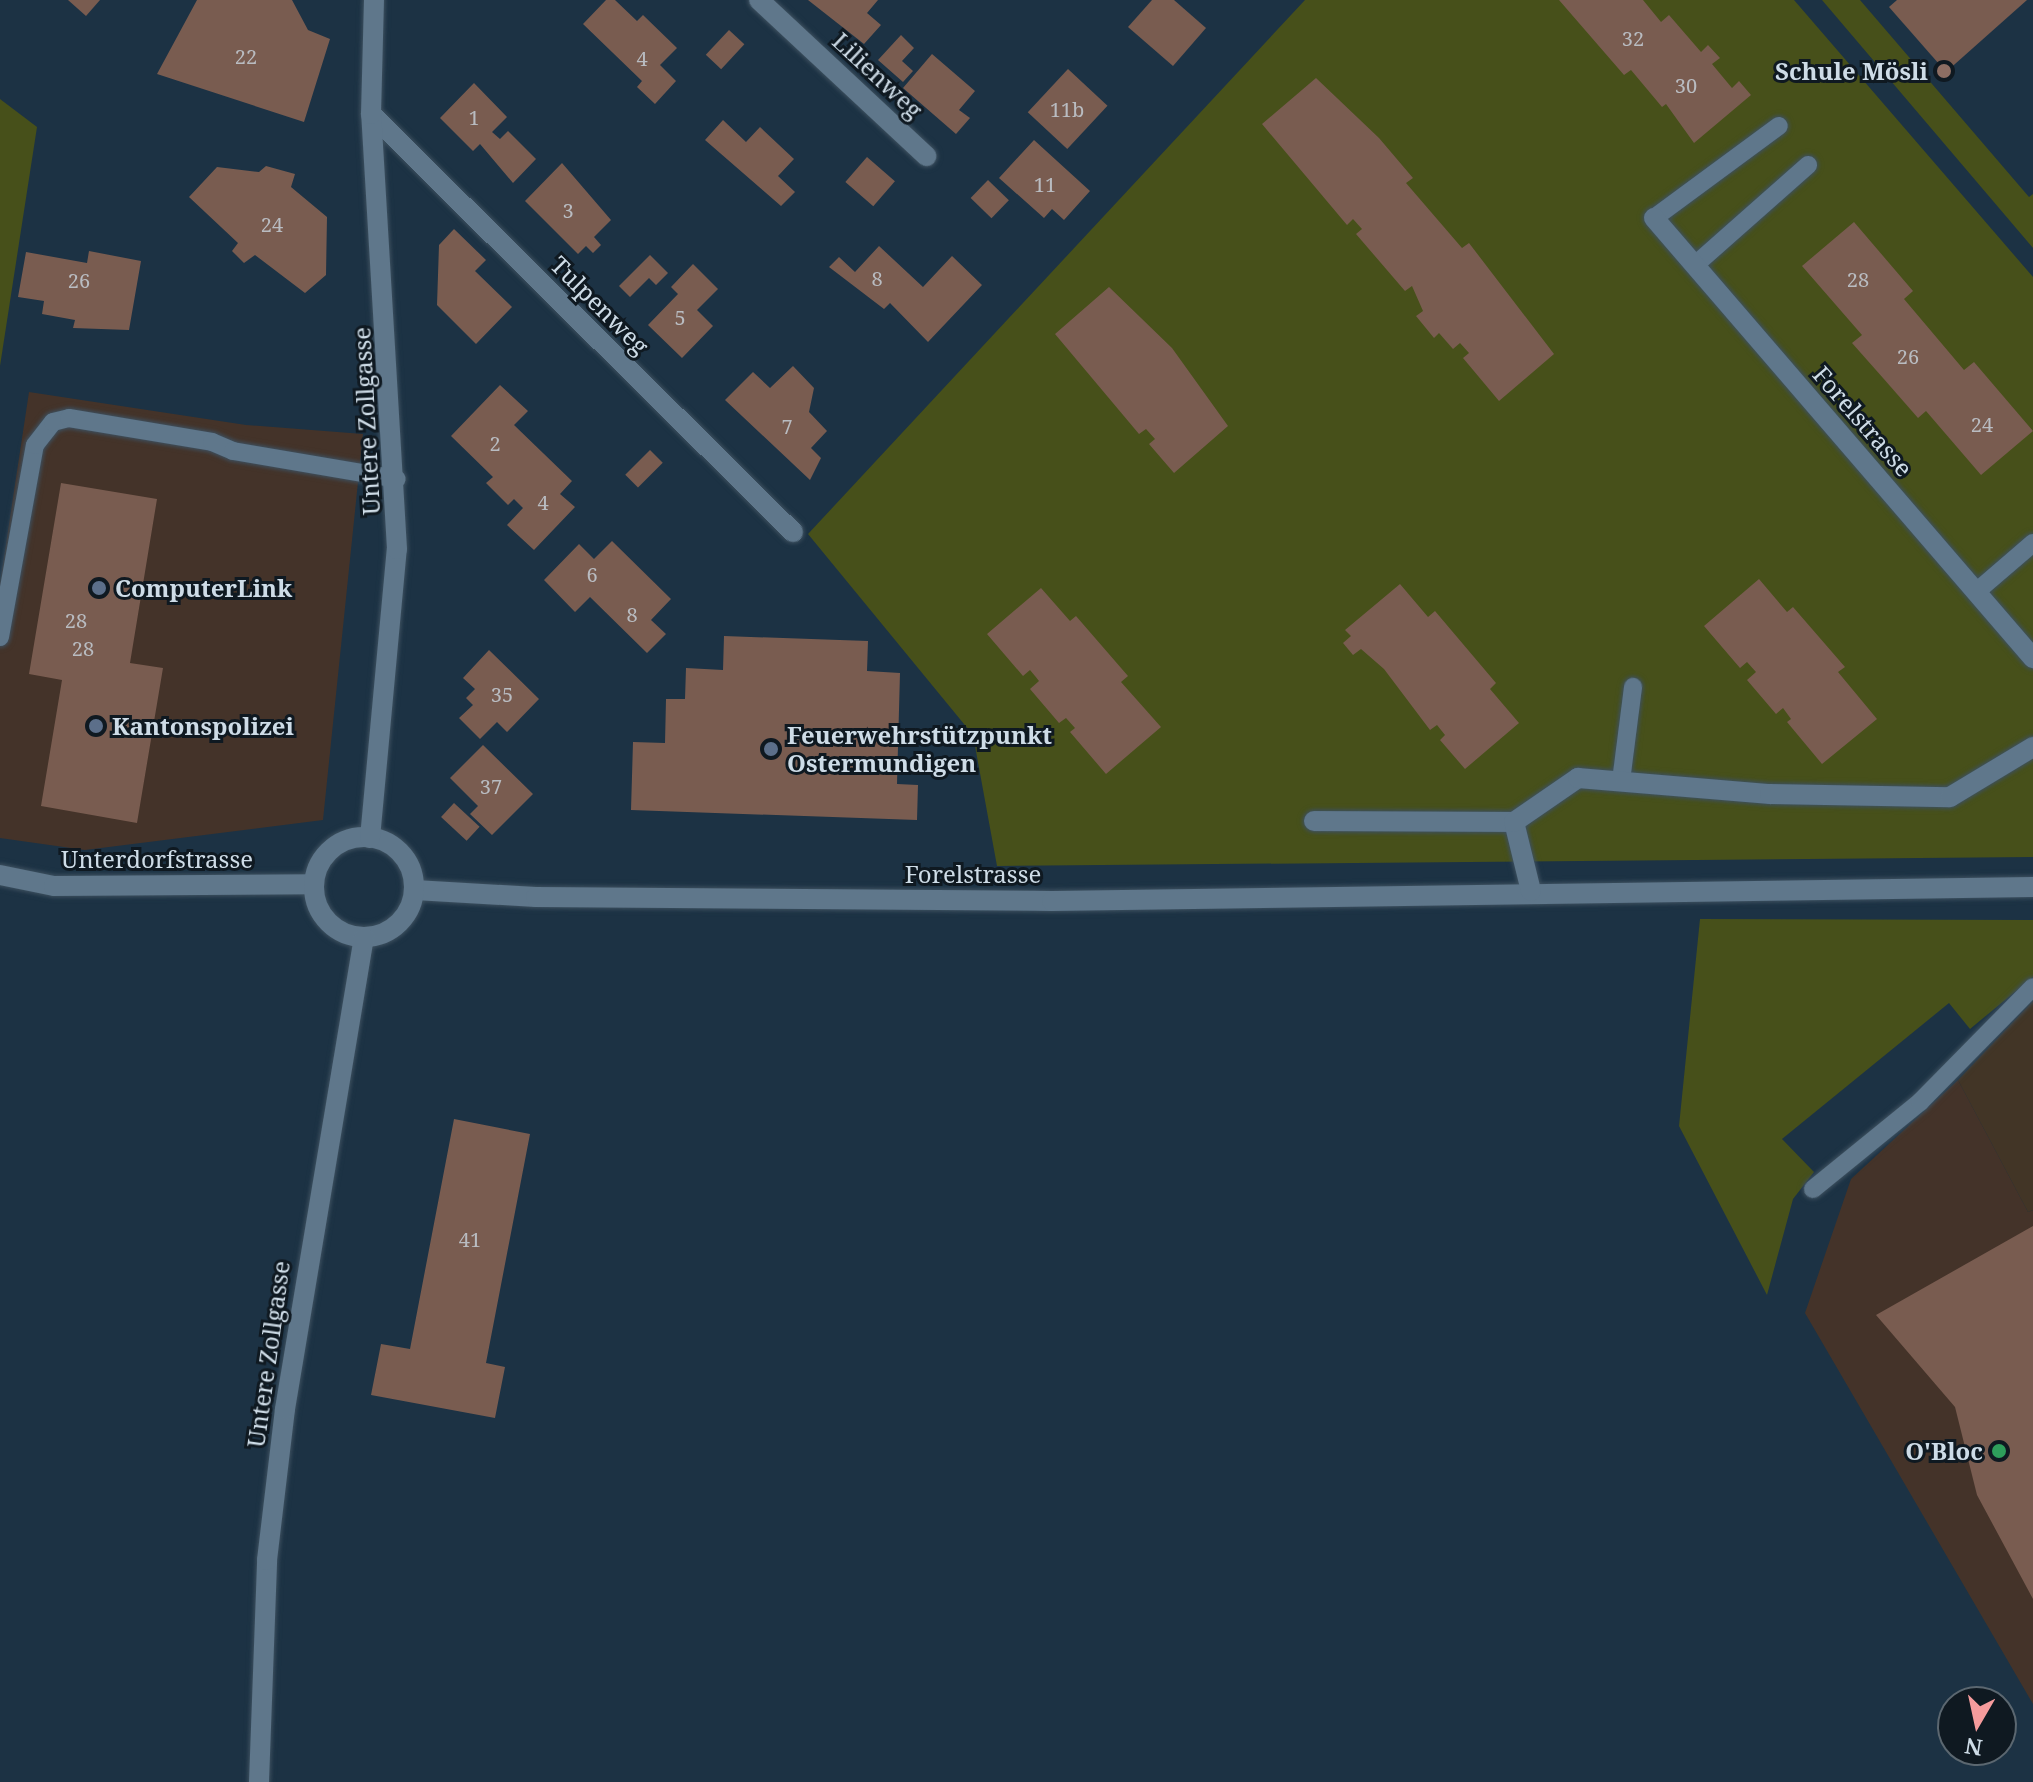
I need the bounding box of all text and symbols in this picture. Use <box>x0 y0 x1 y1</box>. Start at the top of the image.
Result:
street label: Lilienweg <box>827 26 929 124</box>
house number: 32 <box>1622 26 1644 50</box>
house number: 22 <box>235 44 257 68</box>
house number: 4 <box>636 46 648 70</box>
place label: Schule Mösli <box>1775 57 1928 85</box>
marker: Schule Mösli <box>1935 62 1953 80</box>
house number: 30 <box>1675 73 1697 97</box>
house number: 11b <box>1050 97 1084 121</box>
house number: 1 <box>468 105 480 129</box>
house number: 11 <box>1034 172 1056 196</box>
house number: 3 <box>562 198 574 222</box>
house number: 24 <box>261 212 283 236</box>
street label: Tulpenweg <box>545 250 655 360</box>
house number: 8 <box>871 266 883 290</box>
house number: 28 <box>1847 267 1869 291</box>
house number: 26 <box>68 268 90 292</box>
house number: 5 <box>674 305 686 329</box>
street label: Untere Zollgasse <box>347 326 385 516</box>
house number: 26 <box>1897 344 1919 368</box>
street label: Forelstrasse <box>1807 360 1919 482</box>
house number: 24 <box>1971 412 1993 436</box>
house number: 7 <box>781 414 793 438</box>
house number: 2 <box>489 431 501 455</box>
house number: 4 <box>537 490 549 514</box>
house number: 6 <box>586 562 598 586</box>
place label: ComputerLink <box>115 574 292 602</box>
marker: ComputerLink <box>90 579 108 597</box>
house number: 8 <box>626 602 638 626</box>
house number: 28 <box>65 608 87 632</box>
house number: 28 <box>72 636 94 660</box>
house number: 35 <box>491 682 513 706</box>
place label: Kantonspolizei <box>112 712 294 740</box>
marker: Kantonspolizei <box>87 717 105 735</box>
place label: Feuerwehrstützpunkt Ostermundigen <box>787 721 1052 777</box>
marker: Feuerwehrstützpunkt Ostermundigen <box>762 740 780 758</box>
house number: 37 <box>480 774 502 798</box>
street label: Unterdorfstrasse <box>61 845 253 873</box>
street label: Forelstrasse <box>905 860 1041 888</box>
house number: 41 <box>459 1227 481 1251</box>
street label: Untere Zollgasse <box>241 1259 295 1449</box>
place label: O'Bloc <box>1905 1437 1983 1465</box>
marker: O'Bloc <box>1990 1442 2008 1460</box>
north arrow <box>1937 1686 2017 1766</box>
text: N <box>1963 1732 1984 1764</box>

